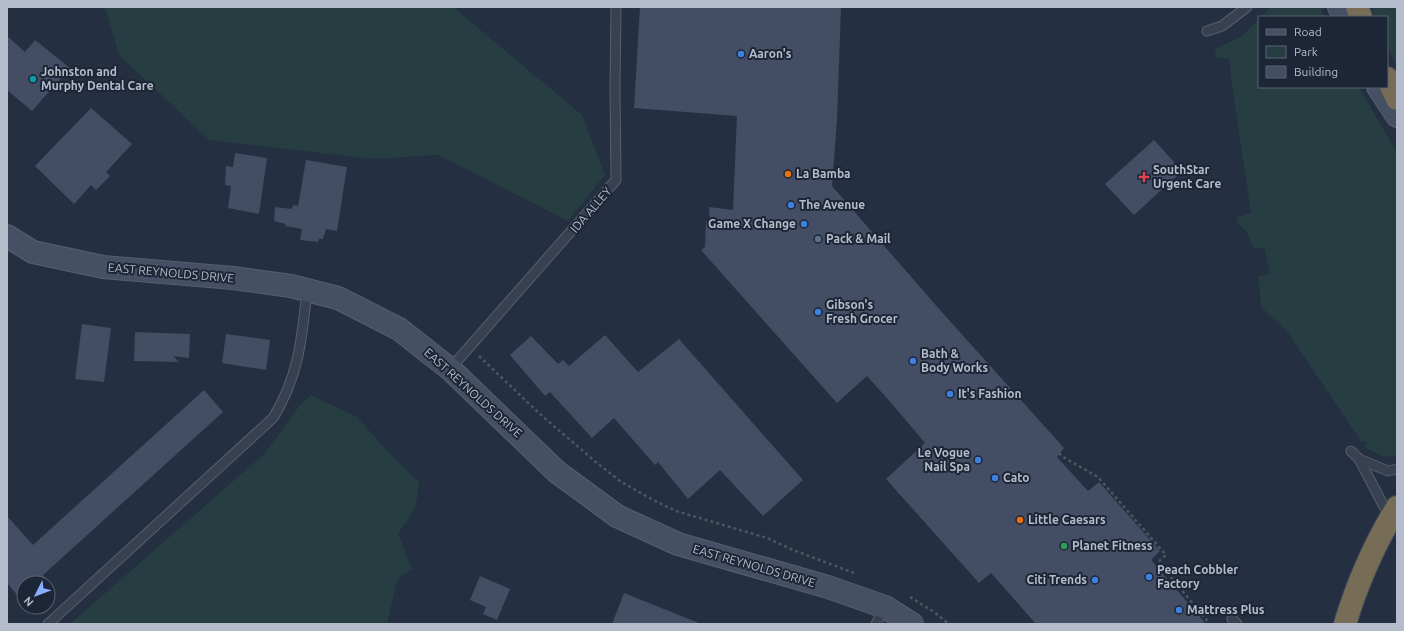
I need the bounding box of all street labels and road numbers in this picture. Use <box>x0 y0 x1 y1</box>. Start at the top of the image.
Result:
street label: IDA ALLEY <box>567 184 614 235</box>
street label: EAST REYNOLDS DRIVE <box>107 261 235 285</box>
street label: EAST REYNOLDS DRIVE <box>422 345 525 440</box>
street label: EAST REYNOLDS DRIVE <box>691 542 817 589</box>

